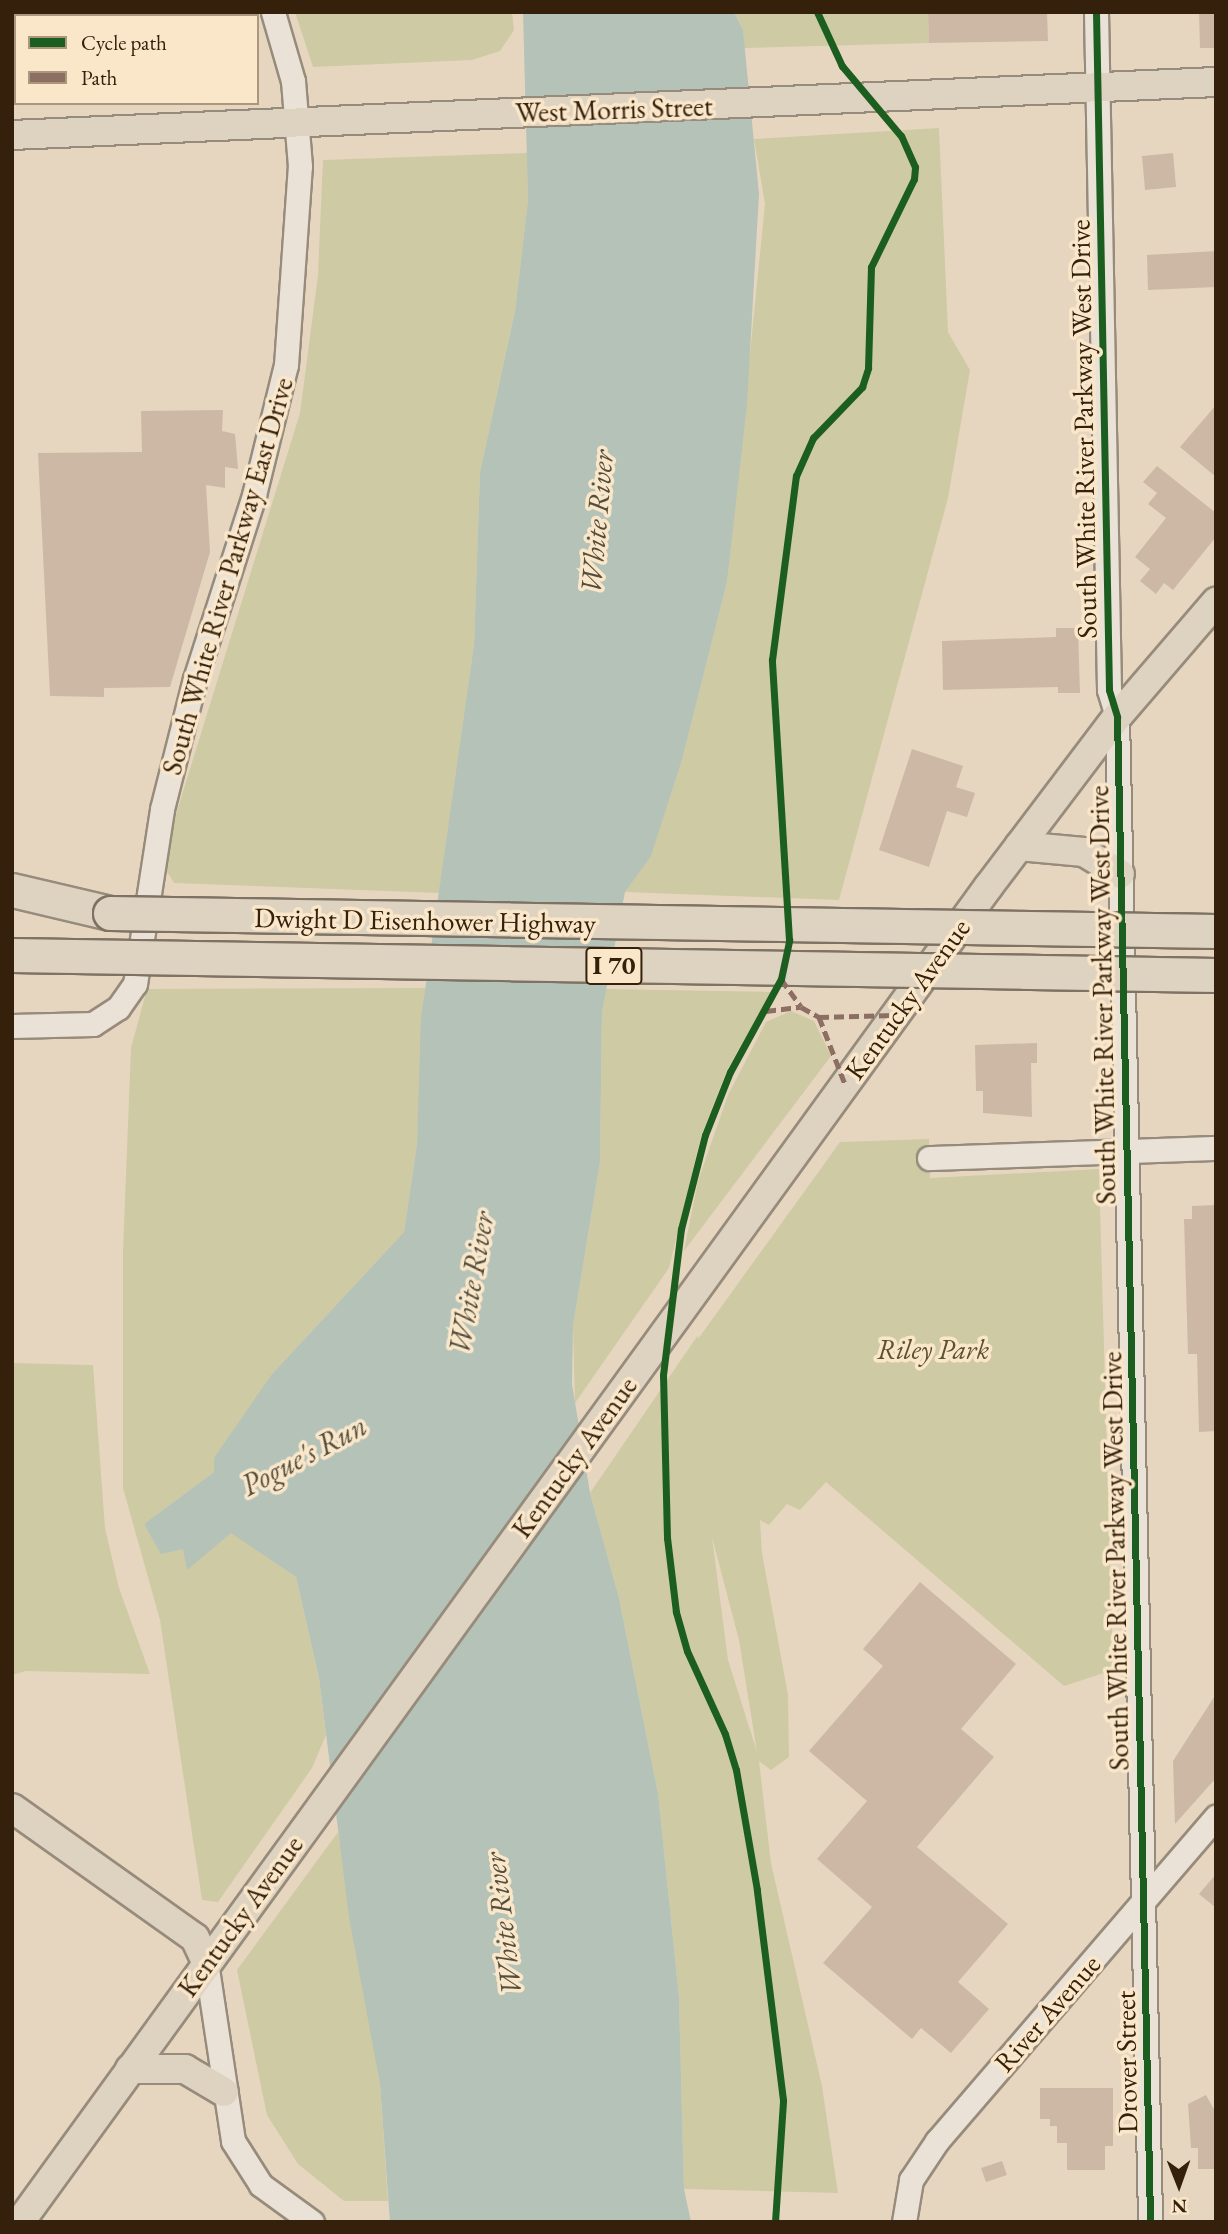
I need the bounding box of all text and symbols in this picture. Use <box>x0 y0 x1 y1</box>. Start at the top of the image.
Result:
legend <box>14 14 259 105</box>
text: Cycle path <box>81 29 167 56</box>
text: Path <box>81 64 117 91</box>
street label: West Morris Street <box>515 89 713 129</box>
street label: South White River Parkway West Drive <box>1063 219 1103 639</box>
street label: South White River Parkway East Drive <box>154 374 300 778</box>
water label: White River <box>573 449 621 595</box>
street label: South White River Parkway West Drive <box>1082 785 1122 1205</box>
street label: Dwight D Eisenhower Highway <box>254 900 596 940</box>
street label: Kentucky Avenue <box>837 912 977 1086</box>
road number: I 70 <box>584 944 644 988</box>
water label: White River <box>442 1209 502 1357</box>
park label: Riley Park <box>877 1332 989 1366</box>
street label: South White River Parkway West Drive <box>1095 1351 1135 1771</box>
street label: Kentucky Avenue <box>504 1370 644 1544</box>
water label: Pogue's Run <box>235 1408 373 1504</box>
street label: Kentucky Avenue <box>170 1829 310 2003</box>
water label: White River <box>476 1850 530 1998</box>
street label: River Avenue <box>987 1947 1107 2079</box>
street label: Drover Street <box>1108 1990 1144 2134</box>
north arrow <box>1144 2150 1214 2220</box>
text: N <box>1171 2194 1187 2219</box>

